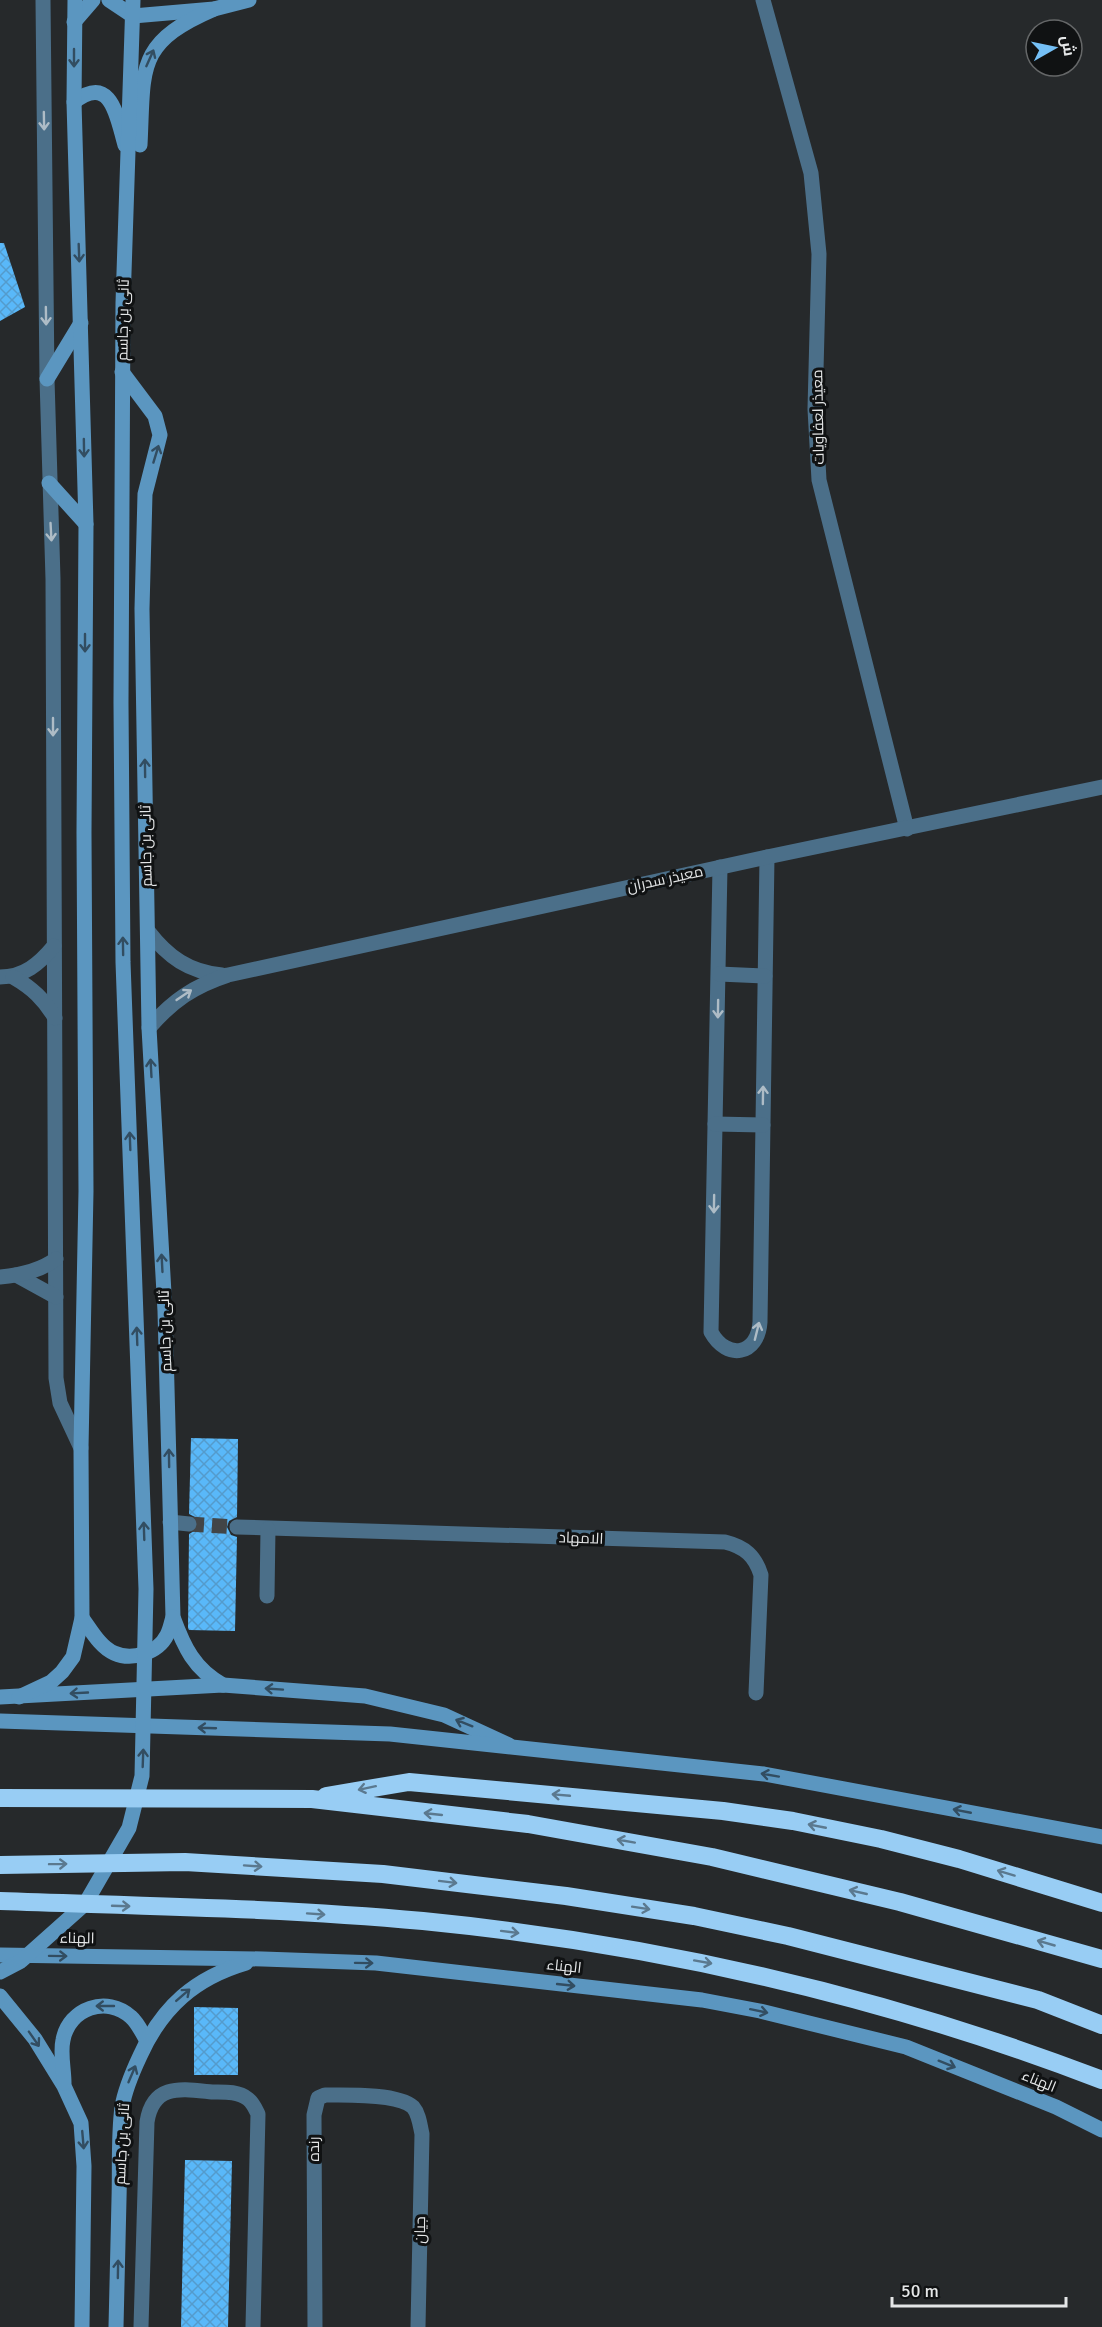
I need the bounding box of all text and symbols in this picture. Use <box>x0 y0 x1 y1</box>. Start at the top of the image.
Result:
north arrow <box>1024 18 1084 78</box>
text: ش <box>1056 34 1079 58</box>
one-way arrow <box>68 48 80 68</box>
one-way arrow <box>145 50 157 68</box>
one-way arrow <box>38 111 50 131</box>
one-way arrow <box>73 243 84 263</box>
street label: ثانى بن جاسم <box>113 279 134 361</box>
one-way arrow <box>40 306 52 326</box>
street label: معيذر لعفاويات <box>808 369 828 465</box>
one-way arrow <box>78 438 90 458</box>
one-way arrow <box>151 445 162 464</box>
one-way arrow <box>46 522 57 542</box>
one-way arrow <box>79 633 91 653</box>
one-way arrow <box>47 717 59 737</box>
one-way arrow <box>139 759 150 779</box>
street label: ثانى بن جاسم <box>136 805 157 887</box>
street label: معيذر سدران <box>625 862 705 897</box>
one-way arrow <box>117 936 129 956</box>
one-way arrow <box>175 989 192 1001</box>
one-way arrow <box>712 999 724 1019</box>
one-way arrow <box>145 1059 156 1079</box>
one-way arrow <box>757 1085 769 1105</box>
one-way arrow <box>124 1131 135 1151</box>
one-way arrow <box>708 1193 720 1213</box>
one-way arrow <box>157 1253 168 1273</box>
street label: ثانى بن جاسم <box>155 1290 176 1372</box>
one-way arrow <box>752 1322 764 1341</box>
one-way arrow <box>131 1326 142 1346</box>
one-way arrow <box>163 1448 174 1468</box>
one-way arrow <box>138 1521 149 1541</box>
street label: الامهاد <box>558 1528 604 1549</box>
one-way arrow <box>264 1683 284 1694</box>
one-way arrow <box>70 1688 90 1699</box>
one-way arrow <box>456 1717 474 1728</box>
one-way arrow <box>198 1722 218 1734</box>
one-way arrow <box>137 1749 148 1769</box>
one-way arrow <box>761 1769 781 1780</box>
one-way arrow <box>358 1783 377 1794</box>
one-way arrow <box>552 1789 572 1800</box>
one-way arrow <box>953 1805 972 1816</box>
one-way arrow <box>424 1808 444 1819</box>
one-way arrow <box>808 1820 827 1831</box>
one-way arrow <box>617 1835 637 1846</box>
one-way arrow <box>48 1858 68 1870</box>
one-way arrow <box>243 1860 263 1871</box>
one-way arrow <box>997 1867 1016 1878</box>
one-way arrow <box>437 1876 457 1887</box>
one-way arrow <box>849 1885 868 1897</box>
one-way arrow <box>111 1900 131 1911</box>
one-way arrow <box>630 1902 650 1913</box>
one-way arrow <box>306 1909 326 1920</box>
one-way arrow <box>500 1926 520 1937</box>
street label: الهناء <box>59 1929 95 1948</box>
one-way arrow <box>1037 1937 1056 1948</box>
one-way arrow <box>48 1950 68 1962</box>
street label: الهناء <box>546 1955 582 1978</box>
one-way arrow <box>353 1957 373 1969</box>
one-way arrow <box>693 1957 712 1968</box>
one-way arrow <box>556 1980 576 1991</box>
one-way arrow <box>175 1988 190 2002</box>
one-way arrow <box>95 2001 115 2012</box>
one-way arrow <box>750 2006 769 2018</box>
one-way arrow <box>28 2031 40 2047</box>
one-way arrow <box>937 2059 956 2070</box>
one-way arrow <box>127 2066 138 2084</box>
street label: الهناء <box>1019 2066 1059 2097</box>
street label: ثانى بن جاسم <box>111 2103 134 2185</box>
one-way arrow <box>78 2130 89 2150</box>
street label: رنده <box>305 2137 323 2161</box>
street label: جيان <box>411 2216 430 2244</box>
one-way arrow <box>112 2259 123 2279</box>
scale bar <box>892 2270 1066 2308</box>
text: 50 m <box>901 2280 939 2302</box>

